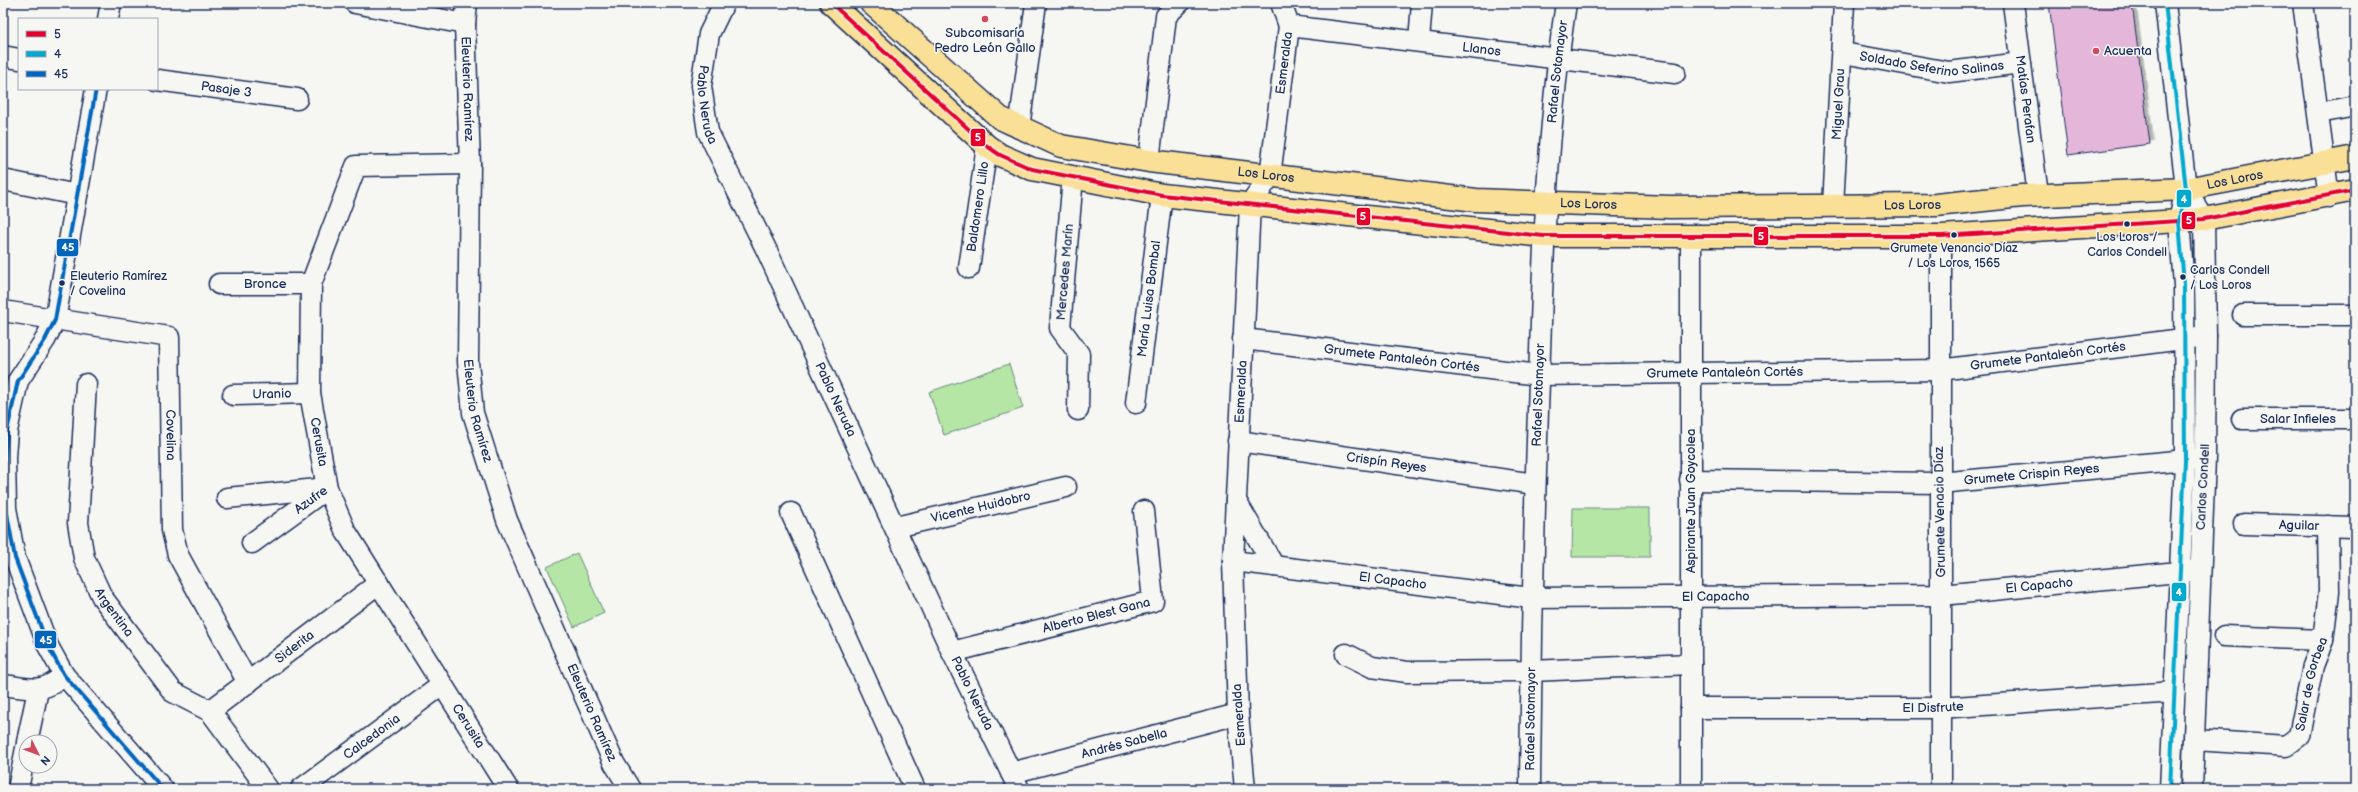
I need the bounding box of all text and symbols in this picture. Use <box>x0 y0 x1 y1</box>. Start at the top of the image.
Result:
marker: Subcomisaría Pedro León Gallo <box>980 14 990 24</box>
legend <box>18 18 158 90</box>
street label: Rafael Sotomayor <box>1544 19 1571 124</box>
place label: Subcomisaría Pedro León Gallo <box>934 25 1036 56</box>
text: 5 <box>54 27 61 42</box>
street label: Esmeralda <box>1272 31 1296 95</box>
street label: Eleuterio Ramírez <box>457 36 477 142</box>
street label: Llanos <box>1461 39 1502 60</box>
place label: Acuenta <box>2104 43 2152 59</box>
marker: Acuenta <box>2091 46 2101 56</box>
text: 4 <box>54 47 62 62</box>
street label: Soldado Seferino Salinas <box>1858 48 2005 80</box>
street label: Matías Perafan <box>2012 54 2039 144</box>
street label: Pablo Neruda <box>693 64 721 147</box>
text: 45 <box>54 67 68 82</box>
street label: Miguel Grau <box>1829 68 1848 141</box>
street label: Pasaje 3 <box>200 78 253 101</box>
line badge: 5 <box>970 128 986 147</box>
text: 5 <box>975 131 982 144</box>
street label: Baldomero Lillo <box>963 160 993 253</box>
street label: Los Loros <box>1237 164 1296 186</box>
street label: Los Loros <box>2205 166 2265 193</box>
line badge: 4 <box>2176 189 2192 208</box>
text: 4 <box>2181 193 2188 206</box>
street label: Los Loros <box>1560 195 1618 213</box>
street label: Los Loros <box>1884 196 1942 213</box>
line badge: 5 <box>1356 207 1371 226</box>
text: 5 <box>1360 210 1367 223</box>
line badge: 5 <box>2181 211 2196 230</box>
text: 5 <box>2186 214 2193 227</box>
marker: Los Loros / Carlos Condell <box>2122 219 2132 229</box>
street label: Mercedes Marín <box>1053 223 1077 321</box>
line badge: 5 <box>1753 226 1769 246</box>
text: 5 <box>1758 230 1765 243</box>
marker: Grumete Venancio Díaz / Los Loros, 1565 <box>1949 230 1959 240</box>
place label: Los Loros / Carlos Condell <box>2087 230 2167 260</box>
line badge: 45 <box>56 238 79 257</box>
street label: María Luisa Bombal <box>1134 240 1164 358</box>
text: 45 <box>62 241 75 254</box>
place label: Grumete Venancio Díaz / Los Loros, 1565 <box>1890 241 2018 271</box>
place label: Carlos Condell / Los Loros <box>2190 263 2270 293</box>
place label: Eleuterio Ramírez / Covelina <box>70 269 167 299</box>
marker: Carlos Condell / Los Loros <box>2178 272 2188 282</box>
street label: Bronce <box>244 276 287 292</box>
marker: Eleuterio Ramírez / Covelina <box>57 278 67 288</box>
street label: Grumete Pantaleón Cortés <box>1969 338 2127 374</box>
street label: Grumete Pantaleón Cortés <box>1323 341 1481 376</box>
street label: Rafael Sotomayor <box>1529 343 1548 447</box>
street label: Eleuterio Ramírez <box>460 358 496 465</box>
street label: Pablo Neruda <box>811 360 860 439</box>
street label: Esmeralda <box>1232 360 1251 423</box>
street label: Grumete Pantaleón Cortés <box>1646 364 1804 382</box>
street label: Uranio <box>252 385 292 402</box>
street label: Covelina <box>162 409 179 461</box>
street label: Salar Infieles <box>2260 411 2337 427</box>
street label: Cerusita <box>307 416 331 468</box>
street label: Aspirante Juan Goycolea <box>1683 429 1699 573</box>
street label: Carlos Condell <box>2193 443 2213 531</box>
street label: Grumete Venacio Díaz <box>1931 446 1949 578</box>
street label: Crispín Reyes <box>1345 449 1428 476</box>
street label: Grumete Crispin Reyes <box>1963 460 2101 489</box>
street label: Azufre <box>291 482 331 518</box>
street label: Vicente Huidobro <box>929 488 1032 527</box>
street label: Aguilar <box>2279 517 2320 534</box>
street label: El Capacho <box>1358 569 1428 593</box>
street label: El Capacho <box>2005 574 2074 597</box>
line badge: 4 <box>2171 582 2187 602</box>
street label: Argentina <box>91 585 137 640</box>
text: 4 <box>2176 586 2183 599</box>
street label: El Capacho <box>1682 588 1750 605</box>
street label: Alberto Blest Gana <box>1041 594 1152 637</box>
street label: Siderita <box>272 627 317 667</box>
line badge: 45 <box>34 630 57 649</box>
text: 45 <box>40 634 53 647</box>
street label: Salar de Gorbea <box>2292 635 2331 733</box>
street label: Pablo Neruda <box>947 654 997 733</box>
street label: Eleuterio Ramírez <box>563 661 621 765</box>
street label: Rafael Sotomayor <box>1522 667 1539 771</box>
street label: Esmeralda <box>1229 683 1249 747</box>
street label: El Disfrute <box>1902 698 1964 716</box>
street label: Cerusita <box>448 701 488 751</box>
street label: Calcedonia <box>340 711 403 763</box>
street label: Andrés Sabella <box>1080 725 1169 762</box>
north arrow <box>18 734 58 774</box>
text: N <box>37 753 53 768</box>

